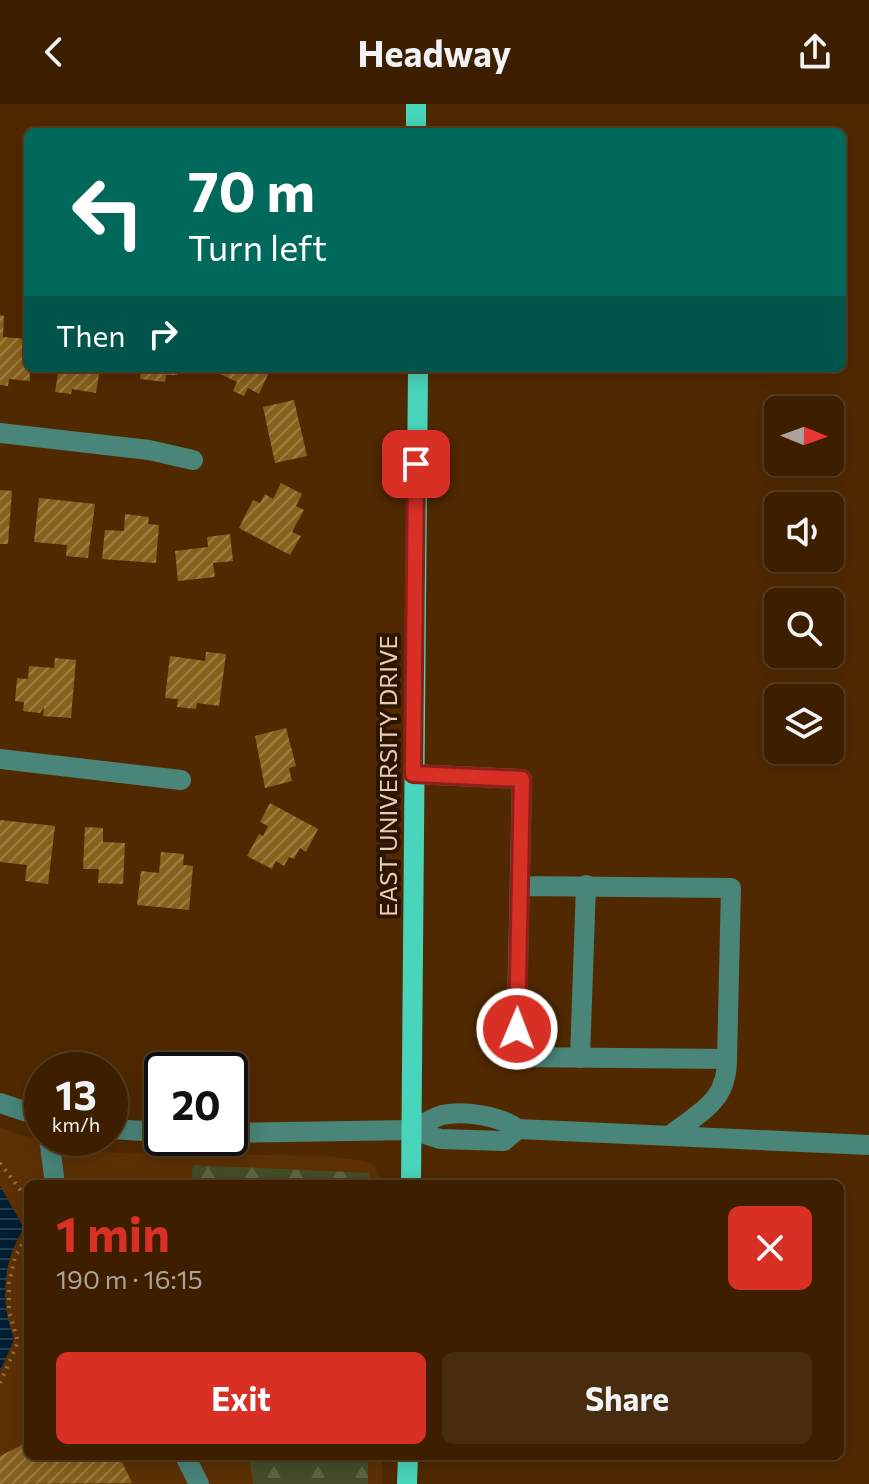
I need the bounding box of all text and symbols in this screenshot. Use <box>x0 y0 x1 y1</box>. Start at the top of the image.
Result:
icon: back <box>32 30 76 74</box>
text: Headway <box>358 30 511 74</box>
icon: share <box>793 30 837 74</box>
text: 70 m <box>188 155 315 224</box>
icon: left <box>56 160 160 264</box>
text: Turn left <box>188 224 327 268</box>
icon: right <box>141 312 185 356</box>
text: Then <box>56 316 125 353</box>
north arrow <box>764 396 844 476</box>
map controls <box>764 396 844 764</box>
pin <box>382 430 450 498</box>
icon: arrive <box>394 442 438 486</box>
button: sound <box>764 492 844 572</box>
button: search <box>764 588 844 668</box>
street label: EAST UNIVERSITY DRIVE <box>373 635 402 917</box>
button: layers <box>764 684 844 764</box>
position arrow <box>475 987 559 1071</box>
speed limit sign: 20 <box>144 1052 248 1156</box>
text: 13 <box>55 1069 97 1118</box>
text: km/h <box>52 1112 100 1136</box>
text: 1 min <box>56 1203 170 1262</box>
button: close <box>728 1206 812 1290</box>
text: 190 m · 16:15 <box>56 1263 203 1294</box>
button: Exit <box>56 1352 426 1444</box>
button: Share <box>442 1352 812 1444</box>

